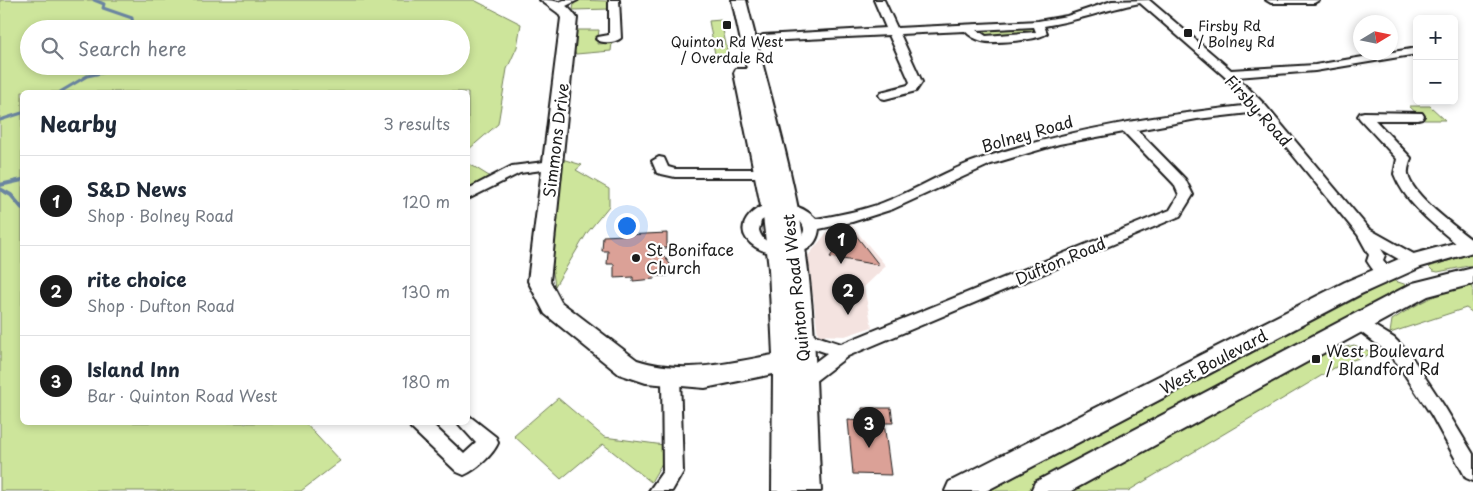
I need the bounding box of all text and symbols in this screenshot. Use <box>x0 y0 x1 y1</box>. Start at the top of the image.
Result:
place label: Firsby Rd / Bolney Rd <box>1198 15 1275 52</box>
north arrow <box>1353 15 1398 60</box>
map controls <box>1413 15 1458 105</box>
button: + <box>1413 15 1458 60</box>
marker: Quinton Rd West / Overdale Rd <box>721 19 733 31</box>
search box <box>20 20 470 75</box>
marker: Firsby Rd / Bolney Rd <box>1182 27 1194 39</box>
place label: Quinton Rd West / Overdale Rd <box>671 31 784 68</box>
icon: search <box>38 34 66 62</box>
text: Search here <box>78 34 187 62</box>
button: − <box>1413 60 1458 105</box>
street label: Firsby Road <box>1220 69 1298 151</box>
street label: Simmons Drive <box>536 82 574 198</box>
text: Nearby <box>40 107 117 139</box>
street label: Bolney Road <box>978 108 1076 158</box>
text: 3 results <box>383 111 450 135</box>
text: S&D News <box>87 175 187 203</box>
text: 1 <box>52 189 60 213</box>
text: 120 m <box>403 189 450 213</box>
text: Shop · Bolney Road <box>87 203 234 227</box>
your location <box>614 213 640 239</box>
street label: Quinton Road West <box>775 213 815 363</box>
pin: 1 <box>825 223 857 264</box>
street label: Dufton Road <box>1011 230 1109 290</box>
place label: St Boniface Church <box>646 237 734 279</box>
marker: St Boniface Church <box>630 252 642 264</box>
text: rite choice <box>87 265 187 293</box>
pin: 2 <box>832 274 864 315</box>
text: 2 <box>50 279 62 303</box>
text: 130 m <box>402 279 450 303</box>
text: Shop · Dufton Road <box>87 293 235 317</box>
street label: West Boulevard <box>1155 322 1271 399</box>
place label: West Boulevard / Blandford Rd <box>1326 338 1445 380</box>
marker: West Boulevard / Blandford Rd <box>1310 353 1322 365</box>
text: Island Inn <box>87 355 180 383</box>
text: 3 <box>51 369 61 393</box>
text: 180 m <box>402 369 450 393</box>
text: Bar · Quinton Road West <box>87 383 277 407</box>
pin: 3 <box>853 407 885 448</box>

